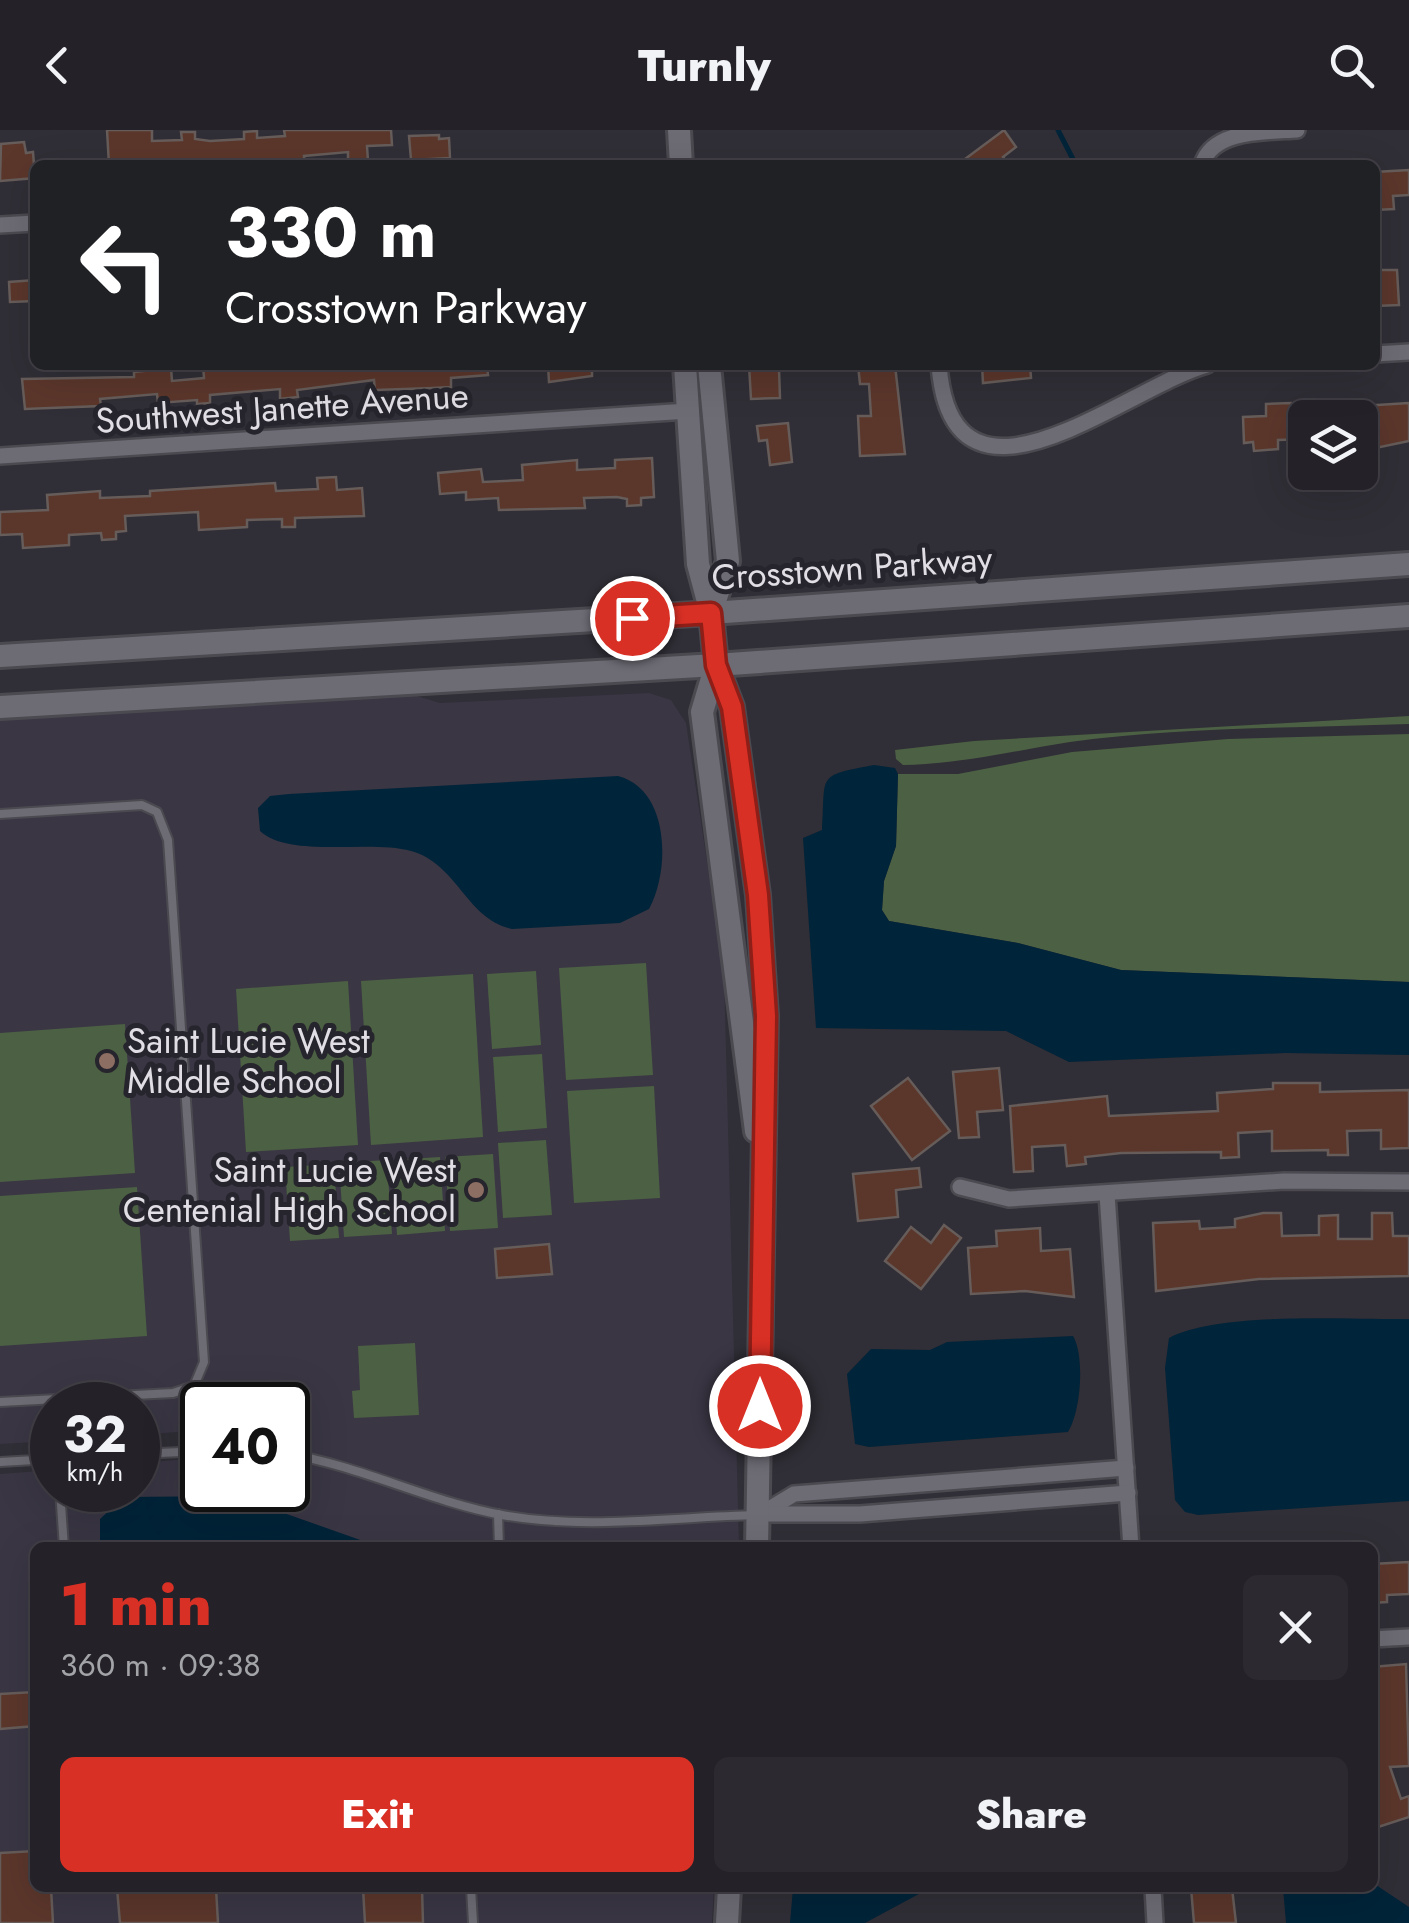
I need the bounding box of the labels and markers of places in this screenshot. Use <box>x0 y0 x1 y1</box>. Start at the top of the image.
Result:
pin <box>590 576 675 661</box>
place label: Saint Lucie West Middle School <box>127 1016 370 1106</box>
marker: Saint Lucie West Middle School <box>96 1050 118 1072</box>
place label: Saint Lucie West Centenial High School <box>123 1145 457 1235</box>
marker: Saint Lucie West Centenial High School <box>465 1179 487 1201</box>

